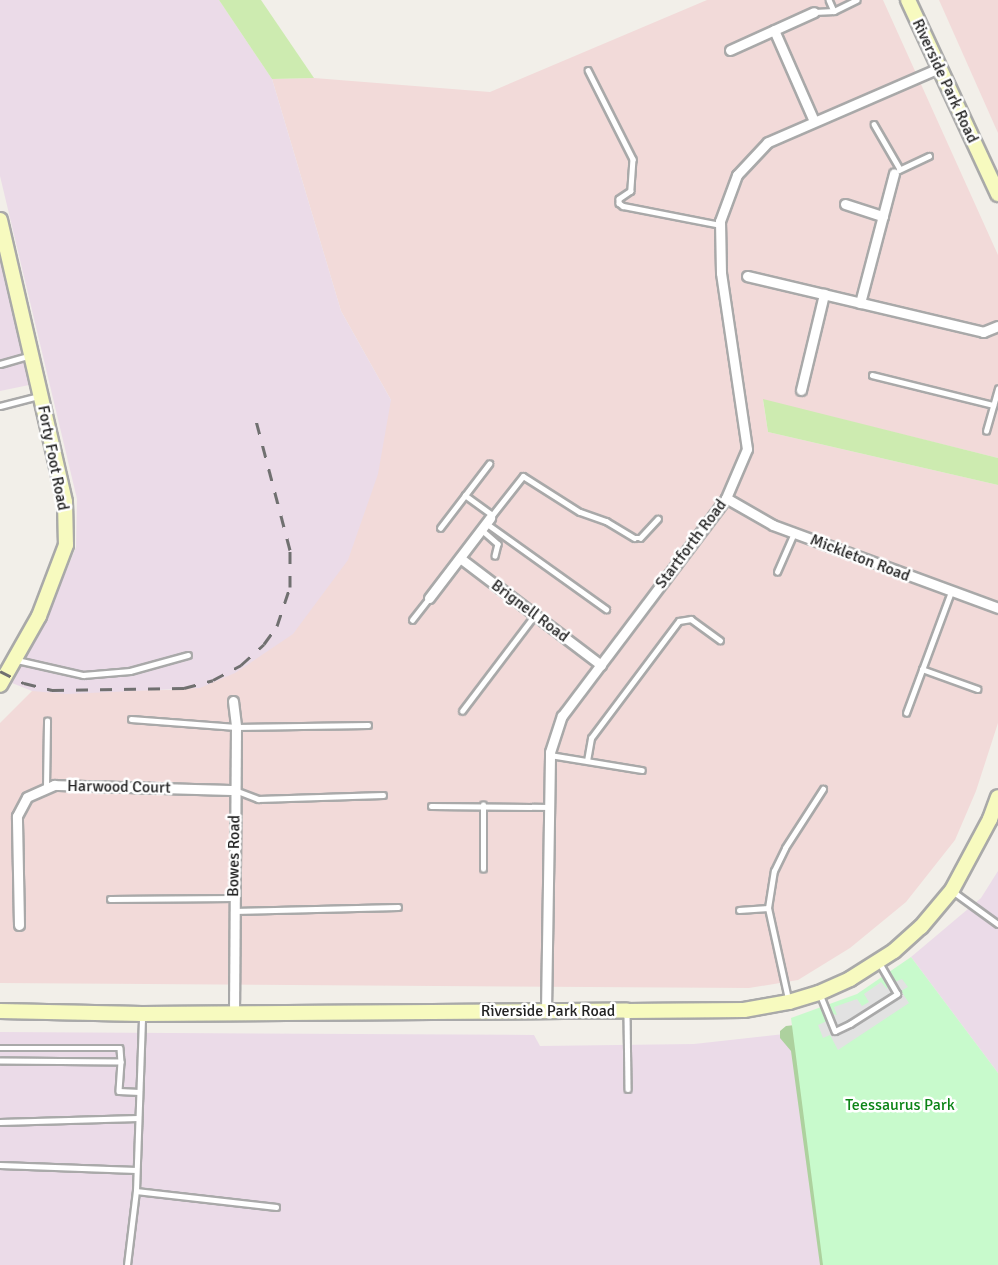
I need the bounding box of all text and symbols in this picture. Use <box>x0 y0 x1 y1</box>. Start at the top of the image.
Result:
street label: Riverside Park Road <box>908 16 982 146</box>
street label: Forty Foot Road <box>33 404 73 512</box>
street label: Startforth Road <box>651 496 731 592</box>
street label: Mickleton Road <box>807 530 913 586</box>
street label: Brignell Road <box>487 576 573 646</box>
street label: Harwood Court <box>67 776 171 798</box>
street label: Bowes Road <box>224 815 244 897</box>
street label: Riverside Park Road <box>481 1001 615 1021</box>
park label: Teessaurus Park <box>845 1095 955 1115</box>

